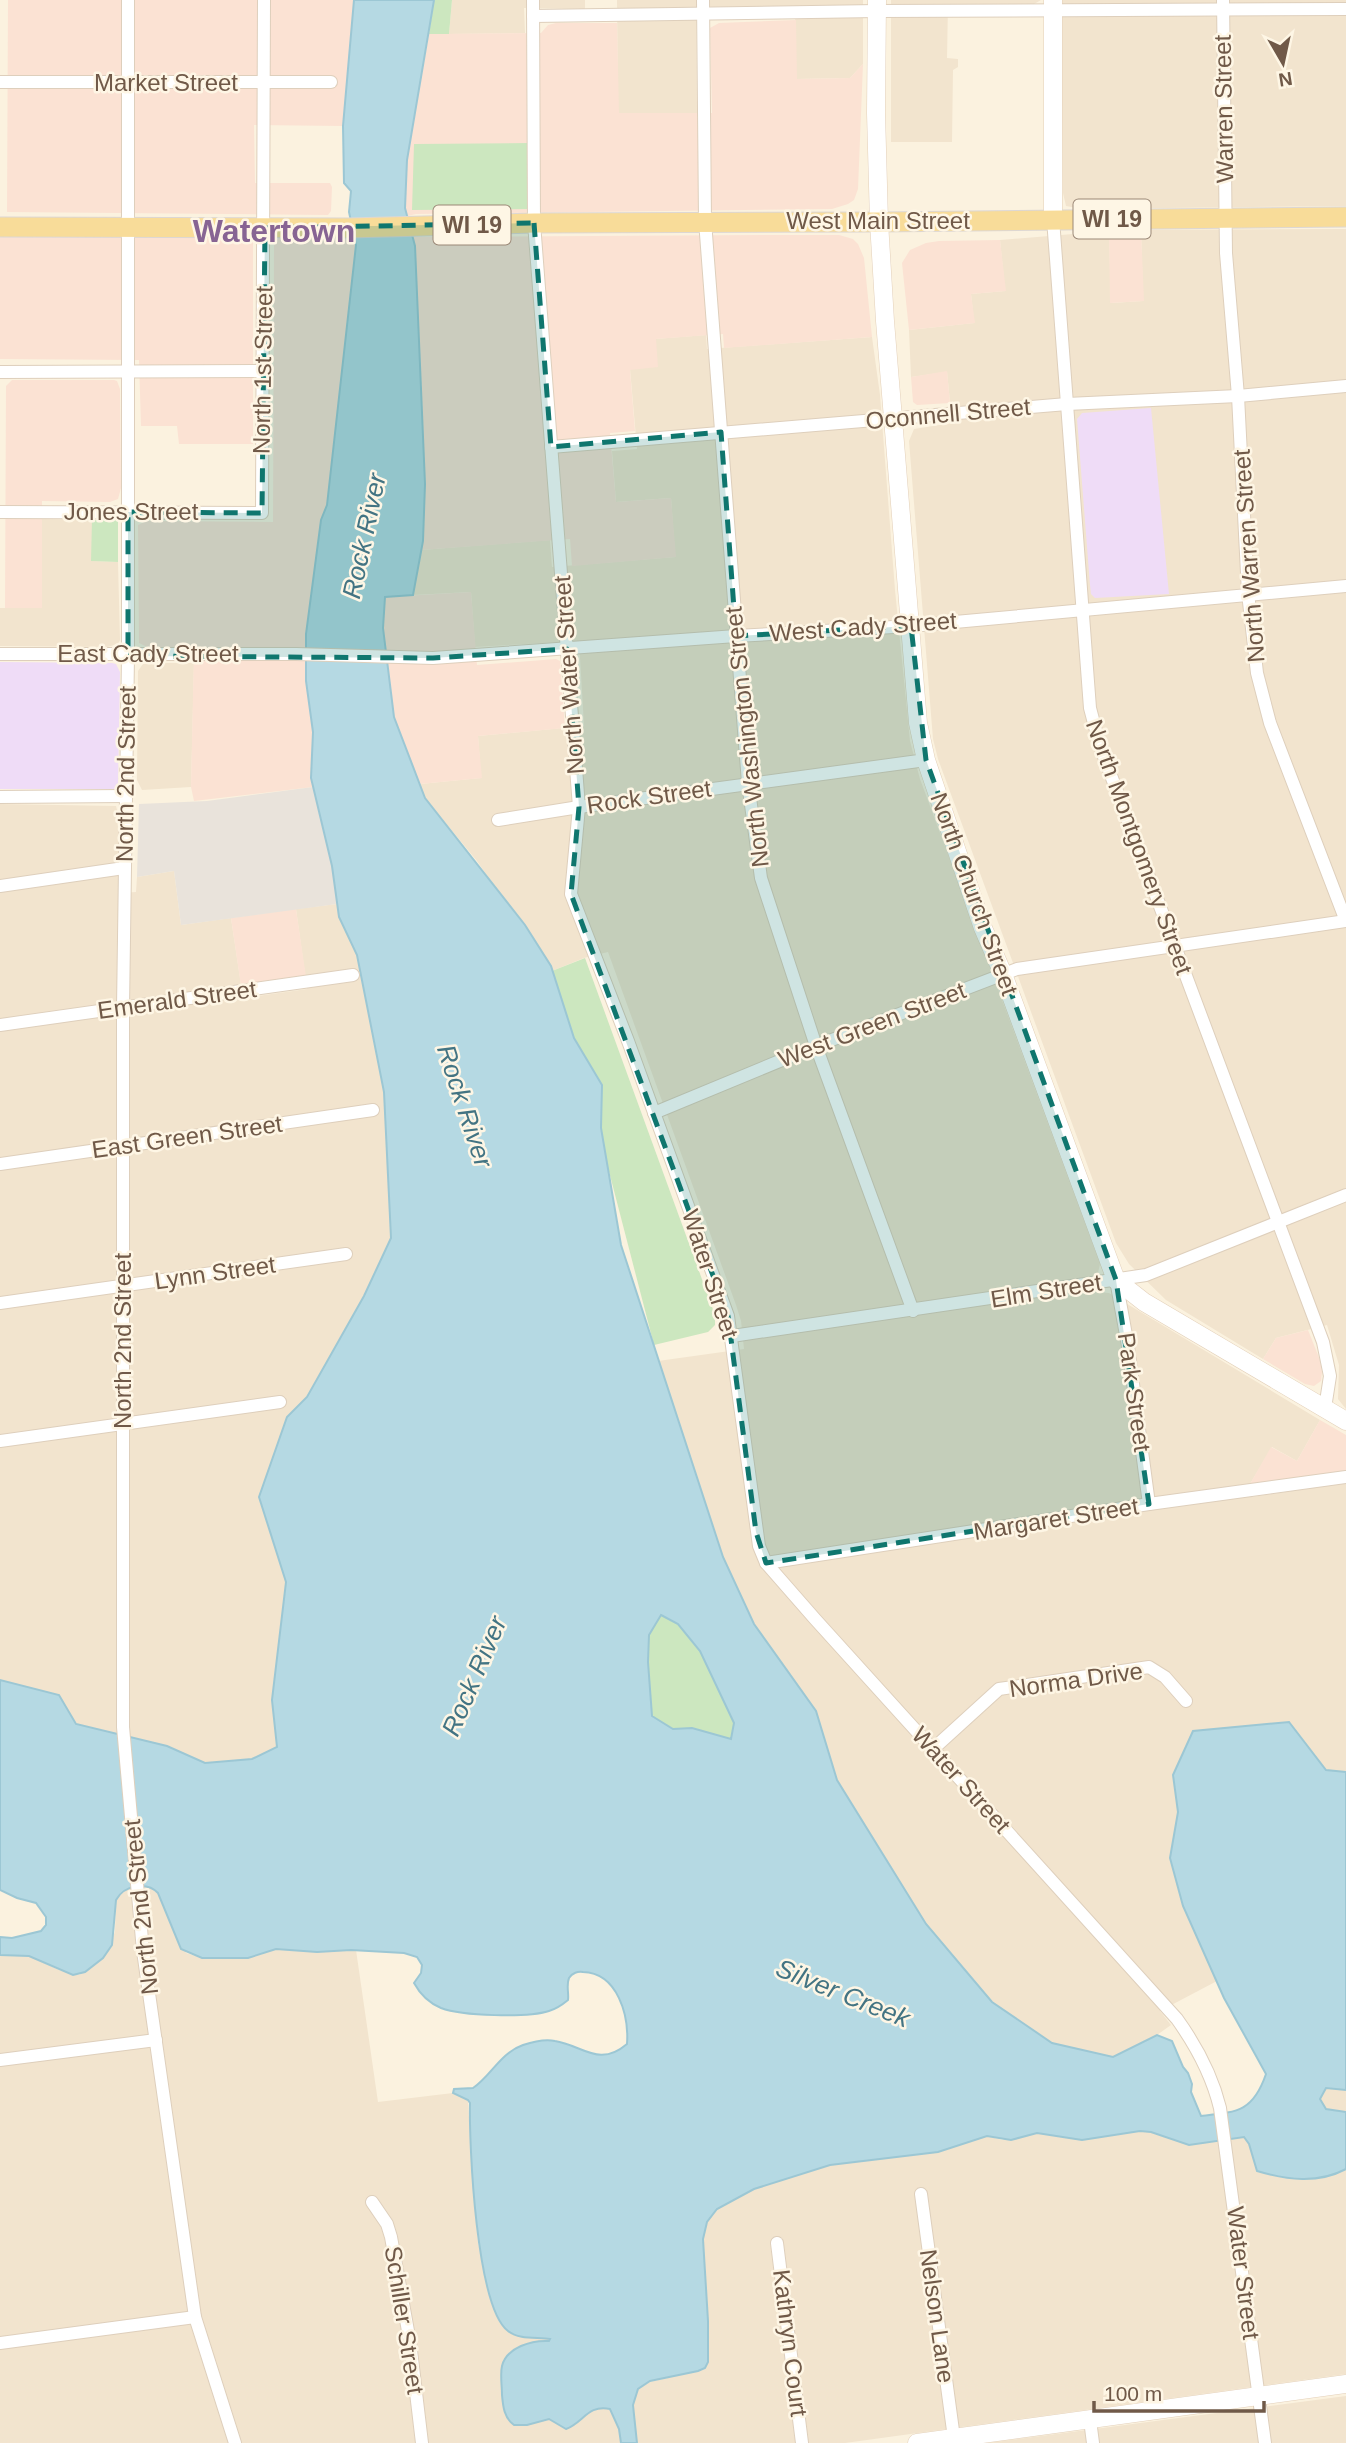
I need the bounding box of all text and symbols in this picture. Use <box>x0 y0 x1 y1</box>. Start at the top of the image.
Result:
north arrow <box>1248 28 1318 98</box>
street label: Warren Street <box>1209 34 1238 183</box>
text: N <box>1277 68 1294 91</box>
street label: Market Street <box>94 69 238 96</box>
road number: WI 19 <box>1074 200 1150 238</box>
road number: WI 19 <box>434 206 510 244</box>
street label: West Main Street <box>786 207 970 234</box>
district label: Watertown <box>193 213 355 249</box>
street label: North 1st Street <box>248 285 277 454</box>
street label: Oconnell Street <box>864 393 1032 434</box>
street label: North Warren Street <box>1228 448 1269 664</box>
water label: Rock River <box>336 469 392 601</box>
street label: Jones Street <box>64 498 199 525</box>
street label: North Water Street <box>548 574 589 775</box>
street label: North Washington Street <box>719 605 774 869</box>
street label: West Cady Street <box>768 606 958 647</box>
street label: East Cady Street <box>57 640 239 667</box>
street label: North 2nd Street <box>110 685 141 862</box>
street label: North Montgomery Street <box>1081 716 1198 978</box>
street label: Rock Street <box>585 774 713 819</box>
street label: North Church Street <box>925 789 1024 999</box>
street label: Emerald Street <box>96 975 258 1024</box>
street label: West Green Street <box>774 976 970 1073</box>
water label: Rock River <box>431 1041 499 1172</box>
street label: East Green Street <box>90 1110 284 1163</box>
street label: Water Street <box>677 1206 744 1342</box>
street label: Lynn Street <box>153 1251 277 1294</box>
street label: North 2nd Street <box>109 1253 136 1429</box>
street label: Elm Street <box>988 1268 1104 1313</box>
street label: Park Street <box>1113 1331 1156 1454</box>
street label: Margaret Street <box>971 1492 1141 1545</box>
water label: Rock River <box>435 1610 513 1740</box>
street label: Norma Drive <box>1007 1657 1144 1702</box>
street label: Water Street <box>907 1721 1016 1839</box>
street label: North 2nd Street <box>118 1818 163 1996</box>
water label: Silver Creek <box>772 1953 916 2034</box>
street label: Water Street <box>1222 2205 1265 2341</box>
street label: Schiller Street <box>379 2244 430 2396</box>
street label: Nelson Lane <box>915 2247 960 2385</box>
street label: Kathryn Court <box>768 2268 813 2418</box>
scale bar <box>1094 2370 1264 2414</box>
text: 100 m <box>1104 2382 1162 2405</box>

